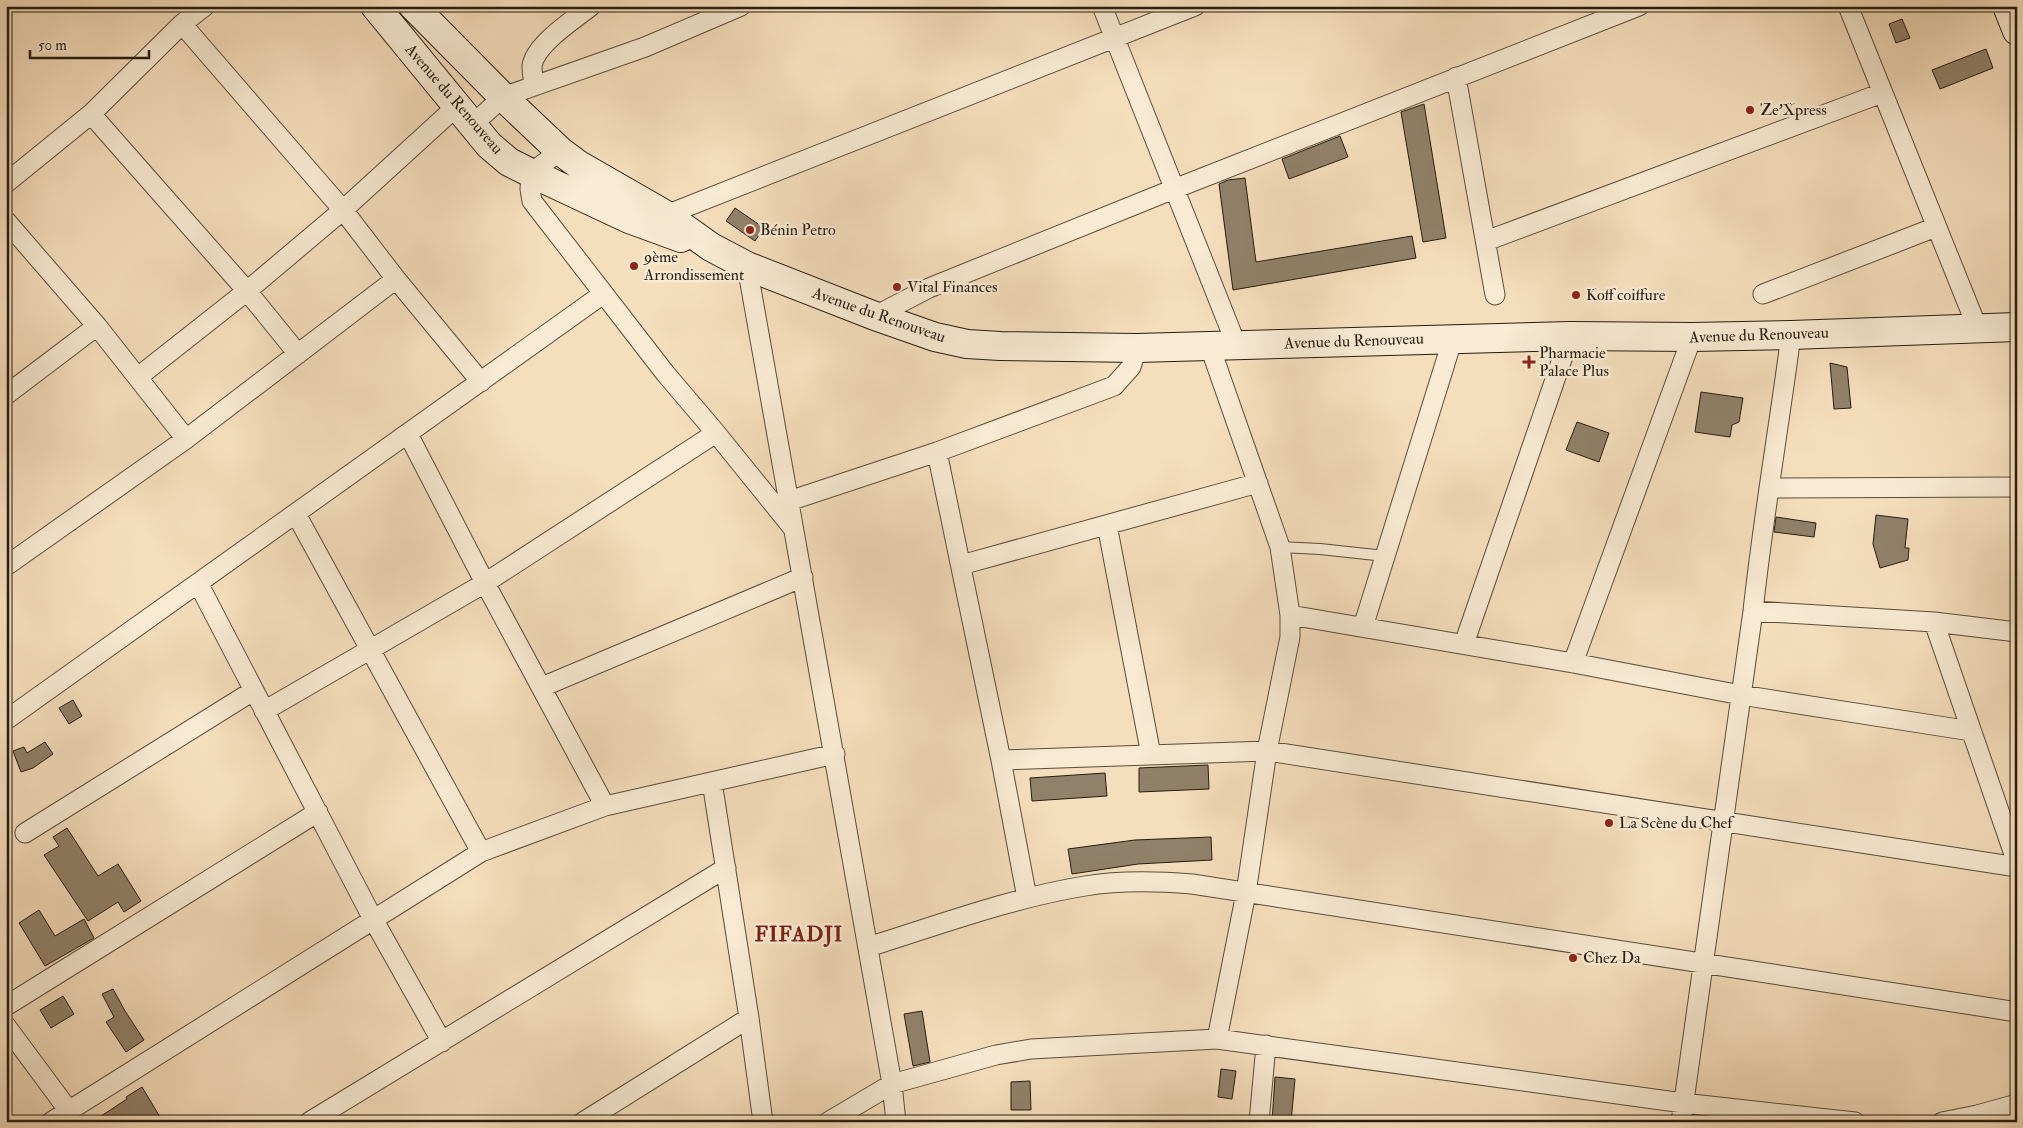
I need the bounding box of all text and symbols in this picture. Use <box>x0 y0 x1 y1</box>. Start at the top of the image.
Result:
scale bar <box>30 28 149 60</box>
text: 50 m <box>38 36 67 55</box>
street label: Avenue du Renouveau <box>400 39 507 158</box>
place label: Ze'Xpress <box>1760 100 1827 121</box>
marker: Ze'Xpress <box>1744 104 1756 116</box>
place label: Bénin Petro <box>760 220 836 240</box>
marker: Bénin Petro <box>744 224 756 236</box>
place label: 9ème Arrondissement <box>643 247 744 285</box>
marker: 9ème Arrondissement <box>628 260 640 272</box>
place label: Vital Finances <box>907 277 997 297</box>
marker: Vital Finances <box>891 281 903 293</box>
street label: Avenue du Renouveau <box>809 282 948 347</box>
place label: Koff coiffure <box>1586 285 1666 305</box>
marker: Koff coiffure <box>1570 289 1582 301</box>
street label: Avenue du Renouveau <box>1688 323 1829 347</box>
street label: Avenue du Renouveau <box>1283 329 1424 353</box>
place label: Pharmacie Palace Plus <box>1539 343 1609 381</box>
marker: Pharmacie Palace Plus <box>1523 356 1535 368</box>
place label: La Scène du Chef <box>1619 813 1735 833</box>
marker: La Scène du Chef <box>1603 817 1615 829</box>
district label: FIFADJI <box>755 921 843 948</box>
place label: Chez Da <box>1583 948 1641 968</box>
marker: Chez Da <box>1567 952 1579 964</box>

